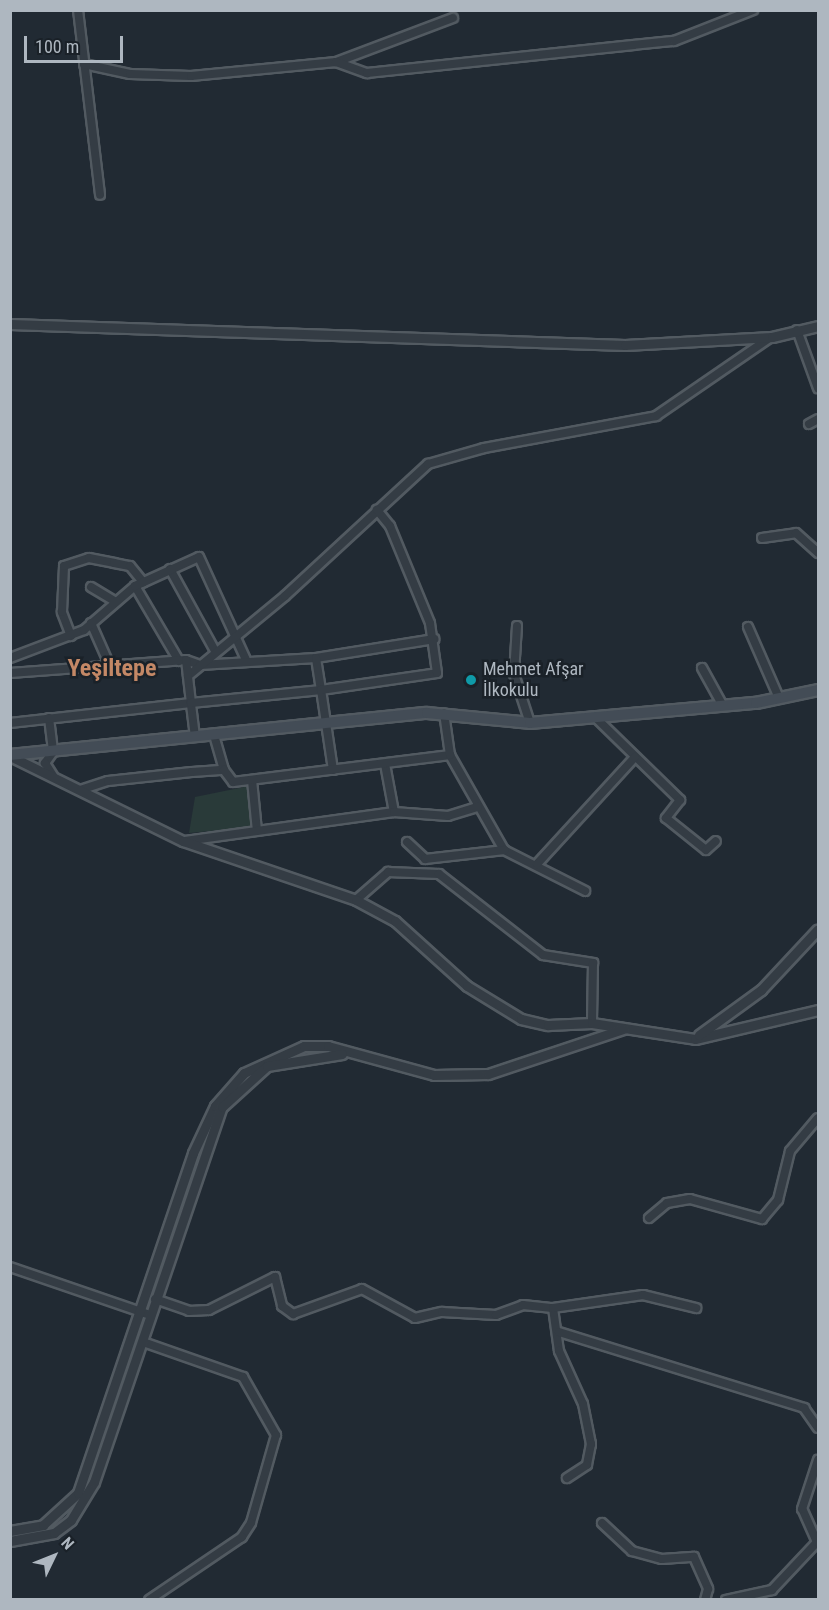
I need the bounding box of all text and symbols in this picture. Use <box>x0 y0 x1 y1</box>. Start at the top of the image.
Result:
scale bar <box>27 24 126 62</box>
text: 100 m <box>35 36 79 57</box>
district label: Yeşiltepe <box>68 655 156 683</box>
place label: Mehmet Afşar İlkokulu <box>483 659 584 702</box>
marker: Mehmet Afşar İlkokulu <box>464 673 478 687</box>
north arrow <box>24 1526 84 1586</box>
text: N <box>57 1533 78 1553</box>

